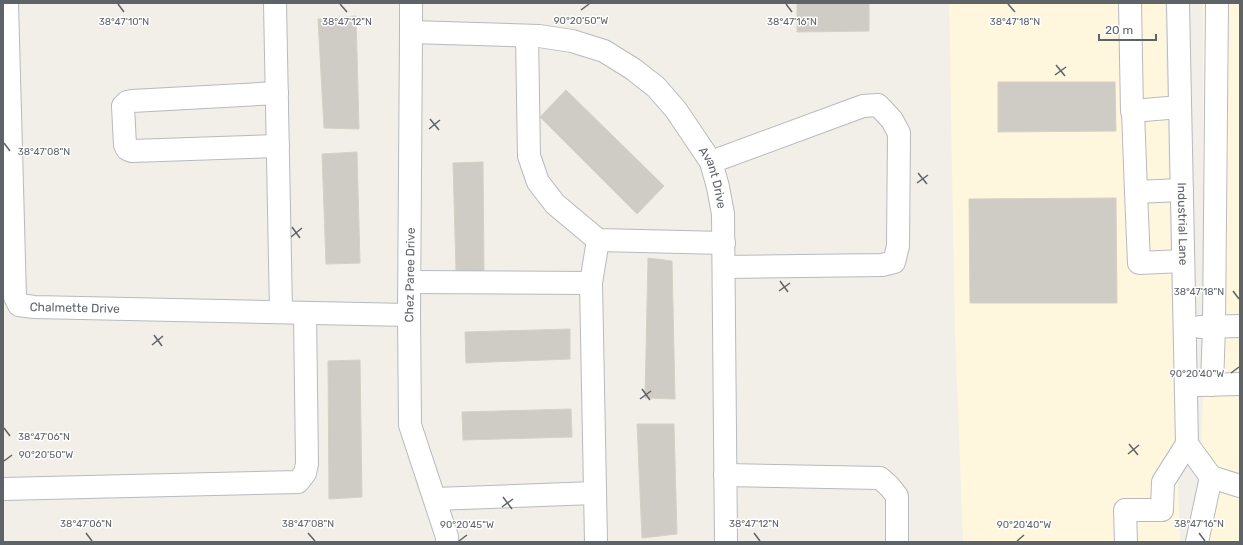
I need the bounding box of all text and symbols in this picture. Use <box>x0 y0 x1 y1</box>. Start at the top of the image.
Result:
text: 90°20'50"W <box>554 15 608 27</box>
text: 38°47'10"N <box>99 16 149 28</box>
text: 38°47'12"N <box>322 16 372 28</box>
text: 38°47'16"N <box>767 16 817 28</box>
text: 38°47'18"N <box>990 16 1040 28</box>
scale bar <box>1099 16 1156 42</box>
text: 20 m <box>1105 23 1133 37</box>
street label: Avant Drive <box>696 144 729 210</box>
text: 38°47'08"N <box>18 146 70 158</box>
street label: Industrial Lane <box>1175 182 1190 266</box>
street label: Chez Paree Drive <box>402 227 418 323</box>
text: 38°47'18"N <box>1174 286 1224 298</box>
street label: Chalmette Drive <box>29 299 120 316</box>
text: 90°20'40"W <box>1170 368 1224 380</box>
text: 38°47'06"N <box>18 431 70 443</box>
text: 90°20'50"W <box>19 449 73 461</box>
text: 38°47'06"N <box>60 518 112 530</box>
text: 38°47'08"N <box>282 518 334 530</box>
text: 38°47'12"N <box>729 518 779 530</box>
text: 38°47'16"N <box>1174 518 1224 530</box>
text: 90°20'45"W <box>440 519 494 531</box>
text: 90°20'40"W <box>997 519 1051 531</box>

